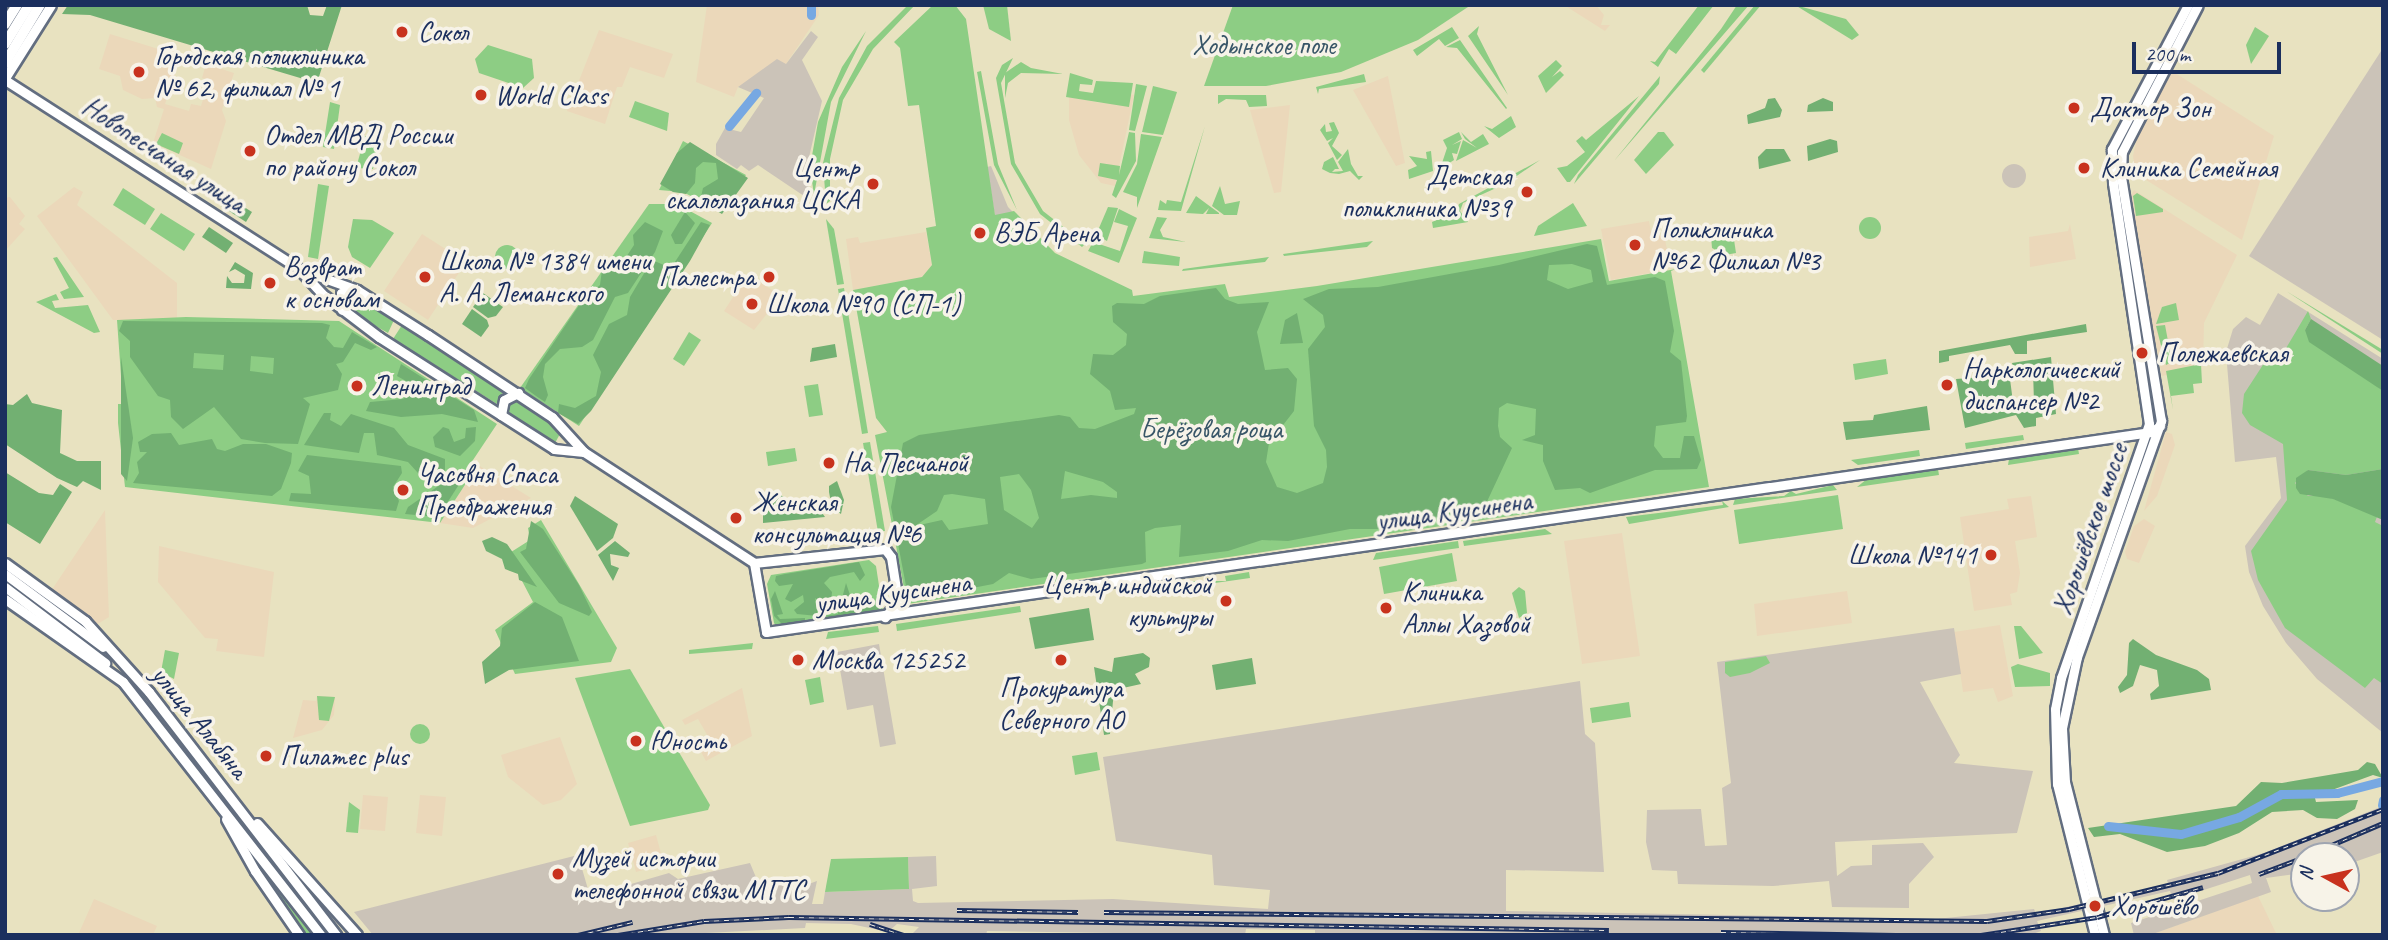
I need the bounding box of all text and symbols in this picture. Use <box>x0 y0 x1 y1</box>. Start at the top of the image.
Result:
place label: Сокол <box>418 15 468 49</box>
marker: Сокол <box>392 22 412 42</box>
park label: Ходынское поле <box>1192 28 1336 62</box>
scale bar <box>2136 28 2285 72</box>
place label: Городская поликлиника № 62, филиал № 1 <box>155 39 363 105</box>
text: 200 m <box>2145 41 2190 67</box>
marker: Городская поликлиника № 62, филиал № 1 <box>129 62 149 82</box>
place label: World Class <box>495 78 607 112</box>
marker: World Class <box>473 87 489 103</box>
street label: Новопесчаная улица <box>76 90 252 220</box>
place label: Доктор Зон <box>2090 91 2211 125</box>
marker: Доктор Зон <box>2064 98 2084 118</box>
place label: Отдел МВД России по району Сокол <box>264 118 452 184</box>
marker: Отдел МВД России по району Сокол <box>242 143 258 159</box>
place label: Центр скалолазания ЦСКА <box>665 151 859 217</box>
place label: Клиника Семейная <box>2100 151 2277 185</box>
marker: Клиника Семейная <box>2074 158 2094 178</box>
place label: Детская поликлиника №39 <box>1342 159 1511 225</box>
marker: Центр скалолазания ЦСКА <box>865 176 881 192</box>
marker: Детская поликлиника №39 <box>1517 182 1537 202</box>
place label: Поликлиника №62 Филиал №3 <box>1651 212 1820 278</box>
place label: ВЭБ Арена <box>994 216 1099 250</box>
marker: ВЭБ Арена <box>972 225 988 241</box>
marker: Поликлиника №62 Филиал №3 <box>1625 235 1645 255</box>
place label: Школа № 1384 имени А. А. Леманского <box>439 244 650 310</box>
place label: Возврат к основам <box>284 250 377 316</box>
place label: Палестра <box>658 260 755 294</box>
marker: Школа № 1384 имени А. А. Леманского <box>417 269 433 285</box>
marker: Палестра <box>761 269 777 285</box>
marker: Возврат к основам <box>262 275 278 291</box>
place label: Школа №90 (СП-1) <box>766 287 960 321</box>
marker: Школа №90 (СП-1) <box>744 296 760 312</box>
place label: Полежаевская <box>2158 336 2288 370</box>
marker: Полежаевская <box>2132 343 2152 363</box>
place label: Наркологический диспансер №2 <box>1963 352 2120 418</box>
place label: Ленинград <box>371 369 470 403</box>
marker: Наркологический диспансер №2 <box>1937 375 1957 395</box>
marker: Ленинград <box>349 378 365 394</box>
park label: Берёзовая роща <box>1139 412 1283 446</box>
street label: Хорошёвское шоссе <box>2045 439 2135 619</box>
place label: На Песчаной <box>843 446 968 480</box>
marker: На Песчаной <box>821 455 837 471</box>
place label: Часовня Спаса Преображения <box>417 457 557 523</box>
marker: Часовня Спаса Преображения <box>395 482 411 498</box>
street label: улица Куусинена <box>1375 484 1533 538</box>
place label: Женская консультация №6 <box>752 485 921 551</box>
marker: Женская консультация №6 <box>726 508 746 528</box>
place label: Школа №141 <box>1848 538 1977 572</box>
marker: Школа №141 <box>1983 547 1999 563</box>
street label: улица Куусинена <box>814 566 972 620</box>
place label: Центр индийской культуры <box>1042 568 1212 634</box>
place label: Клиника Аллы Хазовой <box>1402 575 1530 641</box>
marker: Центр индийской культуры <box>1218 593 1234 609</box>
marker: Клиника Аллы Хазовой <box>1376 598 1396 618</box>
place label: Москва 125252 <box>812 643 964 677</box>
marker: Москва 125252 <box>790 652 806 668</box>
marker: Прокуратура Северного АО <box>1053 652 1069 668</box>
street label: улица Алабяна <box>144 659 256 785</box>
place label: Прокуратура Северного АО <box>999 671 1123 737</box>
place label: Юность <box>650 724 726 758</box>
marker: Юность <box>628 733 644 749</box>
place label: Пилатес plus <box>280 739 408 773</box>
marker: Пилатес plus <box>258 748 274 764</box>
place label: Музей истории телефонной связи МГТС <box>572 841 805 907</box>
north arrow <box>2290 842 2360 912</box>
marker: Музей истории телефонной связи МГТС <box>550 866 566 882</box>
text: N <box>2293 867 2319 882</box>
place label: Хорошёво <box>2111 889 2197 923</box>
marker: Хорошёво <box>2085 896 2105 916</box>

